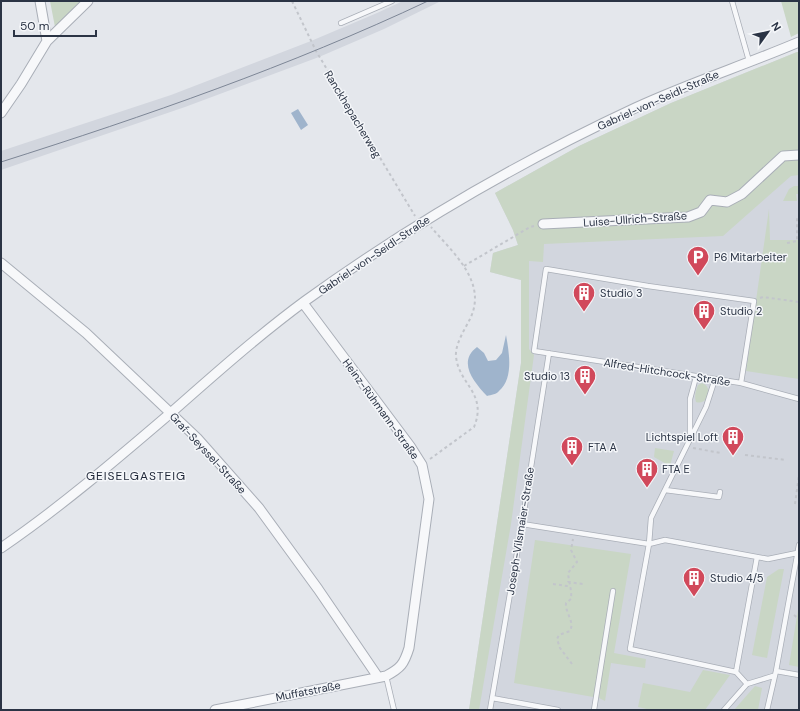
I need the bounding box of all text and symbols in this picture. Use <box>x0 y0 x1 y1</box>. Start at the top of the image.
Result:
scale bar <box>14 12 96 38</box>
north arrow <box>748 12 788 52</box>
text: 50 m <box>20 18 49 34</box>
text: N <box>768 19 784 34</box>
street label: Gabriel-von-Seidl-Straße <box>595 67 721 133</box>
street label: Ranckhepacherweg <box>321 68 385 160</box>
street label: Luise-Ullrich-Straße <box>583 208 687 230</box>
street label: Gabriel-von-Seidl-Straße <box>316 212 432 298</box>
parking icon: P6 Mitarbeiter <box>685 244 711 277</box>
place label: P6 Mitarbeiter <box>714 250 787 264</box>
building icon: Studio 3 <box>571 280 597 313</box>
place label: Studio 3 <box>600 286 642 300</box>
building icon: Studio 2 <box>691 298 717 331</box>
place label: Studio 2 <box>720 304 762 318</box>
street label: Alfred-Hitchcock-Straße <box>603 355 731 389</box>
street label: Heinz-Rühmann-Straße <box>340 356 422 462</box>
building icon: Studio 13 <box>572 363 598 396</box>
place label: Studio 13 <box>524 369 570 383</box>
street label: Graf-Seyssel-Straße <box>167 409 249 497</box>
building icon: Lichtspiel Loft <box>720 424 746 457</box>
place label: Lichtspiel Loft <box>646 430 718 444</box>
building icon: FTA A <box>559 434 585 467</box>
place label: FTA A <box>588 440 617 454</box>
building icon: FTA E <box>634 456 660 489</box>
place label: FTA E <box>662 462 690 476</box>
street label: Joseph-Vilsmaier-Straße <box>503 466 537 596</box>
district label: GEISELGASTEIG <box>86 468 186 484</box>
building icon: Studio 4/5 <box>681 565 707 598</box>
place label: Studio 4/5 <box>710 571 764 585</box>
street label: Muffatstraße <box>274 678 342 704</box>

